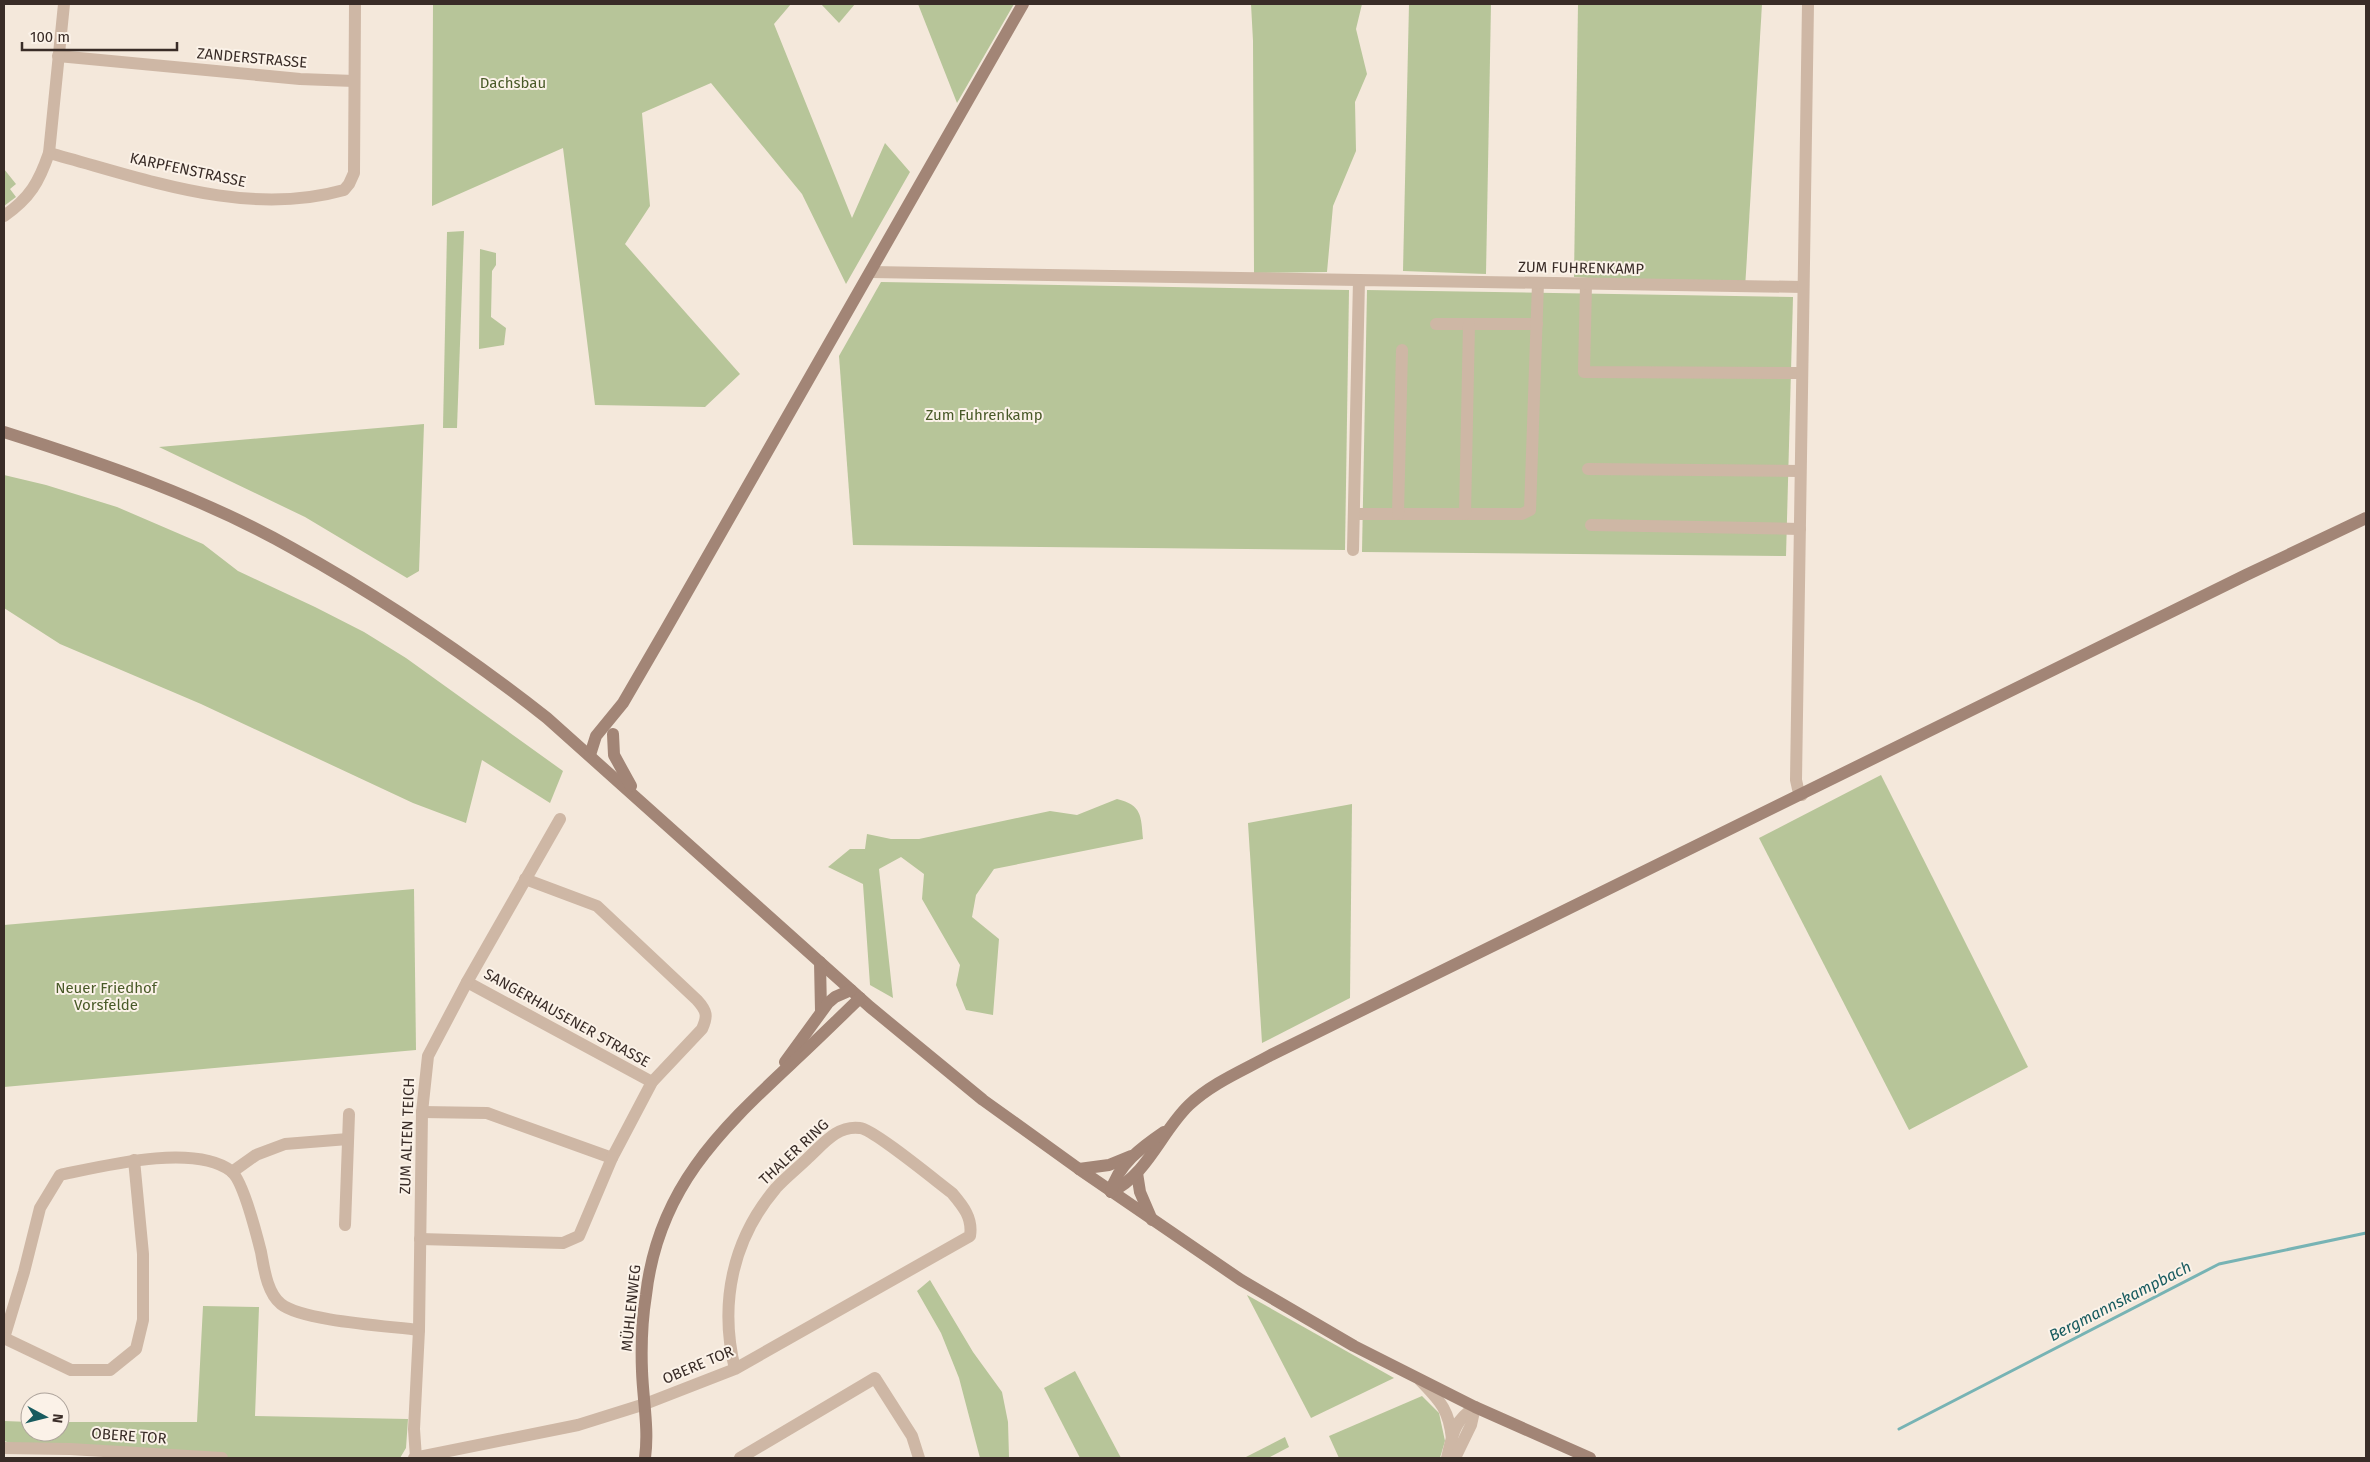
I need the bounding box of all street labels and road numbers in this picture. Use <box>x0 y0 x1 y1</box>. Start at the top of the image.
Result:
street label: ZANDERSTRASSE <box>196 44 308 72</box>
street label: KARPFENSTRASSE <box>128 149 248 191</box>
street label: ZUM FUHRENKAMP <box>1518 258 1644 278</box>
street label: SANGERHAUSENER STRASSE <box>481 965 653 1071</box>
street label: ZUM ALTEN TEICH <box>396 1077 418 1195</box>
street label: THALER RING <box>756 1115 832 1189</box>
street label: MÜHLENWEG <box>617 1264 645 1352</box>
street label: OBERE TOR <box>660 1342 736 1388</box>
street label: OBERE TOR <box>91 1424 167 1448</box>

